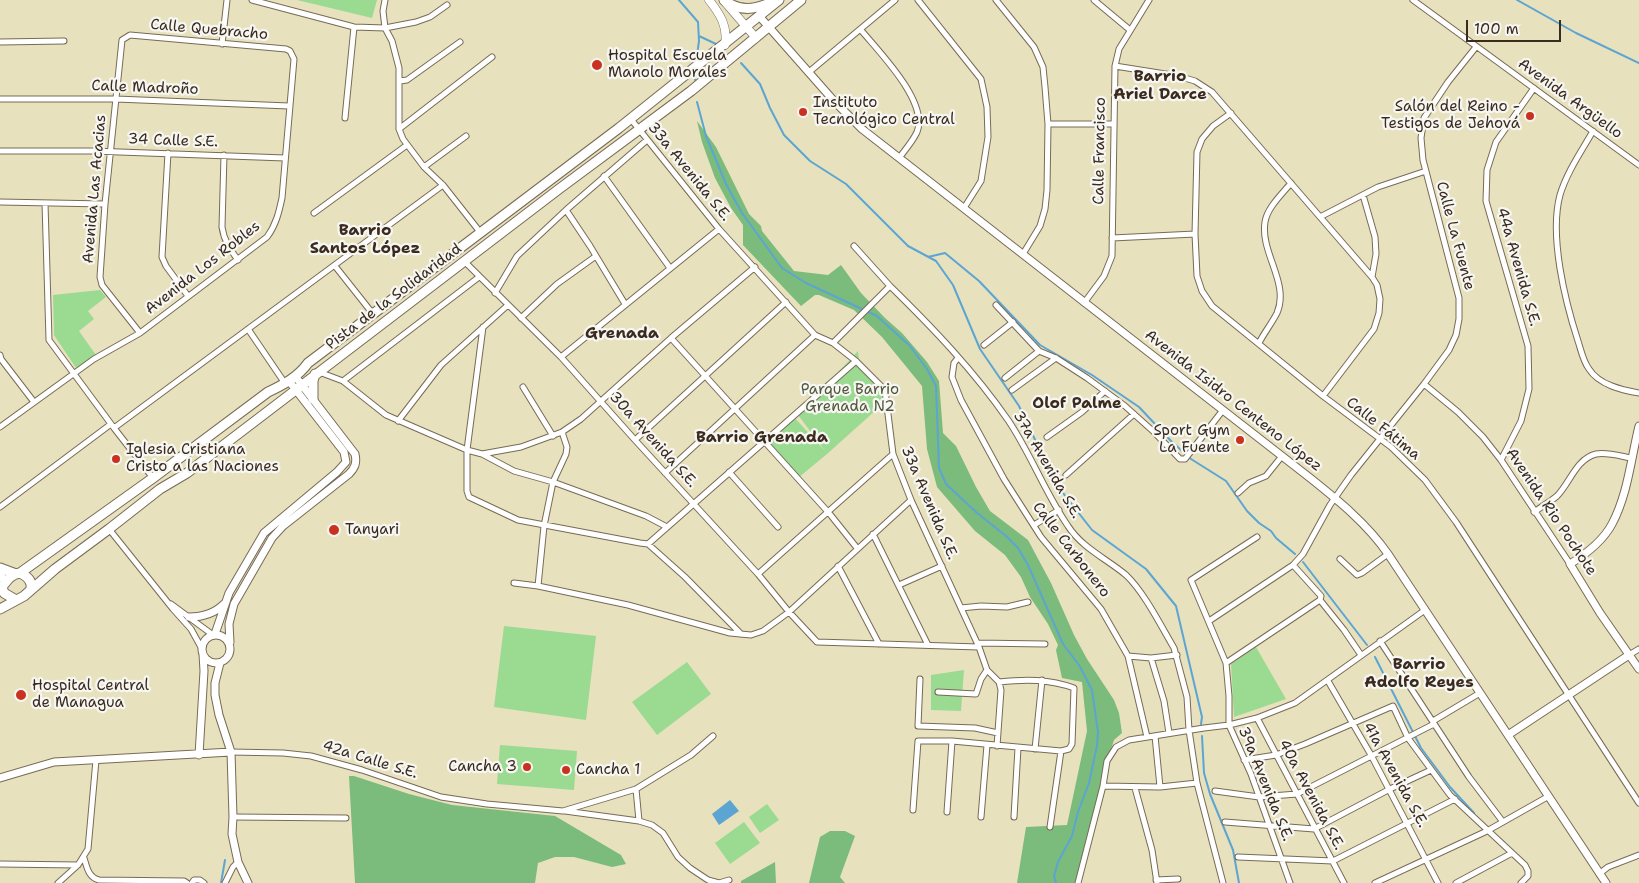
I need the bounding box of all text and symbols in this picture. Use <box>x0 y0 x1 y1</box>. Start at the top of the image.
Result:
scale bar <box>1469 10 1564 42</box>
street label: Calle Quebracho <box>149 16 269 44</box>
text: 100 m <box>1474 19 1519 39</box>
place label: Hospital Escuela Manolo Morales <box>608 47 727 82</box>
street label: Avenida Argüello <box>1514 55 1626 143</box>
marker: Hospital Escuela Manolo Morales <box>590 58 604 72</box>
district label: Barrio Ariel Darce <box>1113 67 1207 105</box>
street label: Calle Madroño <box>91 77 199 99</box>
place label: Instituto Tecnológico Central <box>813 94 955 129</box>
street label: Calle Francisco <box>1090 97 1110 205</box>
place label: Salón del Reino - Testigos de Jehová <box>1381 98 1520 133</box>
marker: Instituto Tecnológico Central <box>797 106 809 118</box>
marker: Salón del Reino - Testigos de Jehová <box>1524 110 1536 122</box>
street label: Avenida Las Acacias <box>80 114 110 264</box>
street label: 33a Avenida S.E. <box>644 119 734 225</box>
street label: 34 Calle S.E. <box>128 130 218 152</box>
street label: Calle La Fuente <box>1432 180 1478 292</box>
street label: 44a Avenida S.E. <box>1492 206 1544 328</box>
street label: Avenida Los Robles <box>142 218 264 318</box>
district label: Barrio Santos López <box>310 221 420 259</box>
street label: Pista de la Solidaridad <box>323 240 465 354</box>
district label: Grenada <box>585 324 659 344</box>
street label: Avenida Isidro Centeno López <box>1141 326 1325 476</box>
park label: Parque Barrio Grenada N2 <box>801 381 899 416</box>
street label: 30a Avenida S.E. <box>605 388 701 492</box>
district label: Olof Palme <box>1032 394 1122 414</box>
street label: Calle Fátima <box>1342 394 1424 464</box>
street label: 37a Avenida S.E. <box>1009 408 1085 522</box>
place label: Sport Gym La Fuente <box>1153 422 1230 457</box>
district label: Barrio Grenada <box>696 428 828 448</box>
marker: Sport Gym La Fuente <box>1234 434 1246 446</box>
place label: Iglesia Cristiana Cristo a las Naciones <box>126 441 279 476</box>
street label: 33a Avenida S.E. <box>897 443 961 563</box>
street label: Avenida Rio Pochote <box>1502 445 1600 579</box>
marker: Iglesia Cristiana Cristo a las Naciones <box>110 453 122 465</box>
street label: Calle Carbonero <box>1028 499 1114 601</box>
place label: Tanyari <box>345 521 399 539</box>
marker: Tanyari <box>327 523 341 537</box>
district label: Barrio Adolfo Reyes <box>1364 655 1474 693</box>
place label: Hospital Central de Managua <box>32 677 149 712</box>
marker: Hospital Central de Managua <box>14 688 28 702</box>
street label: 41a Avenida S.E. <box>1359 719 1431 831</box>
street label: 39a Avenida S.E. <box>1234 724 1296 844</box>
street label: 42a Calle S.E. <box>320 737 420 783</box>
street label: 40a Avenida S.E. <box>1274 737 1348 853</box>
place label: Cancha 3 <box>448 758 517 776</box>
marker: Cancha 3 <box>521 761 533 773</box>
place label: Cancha 1 <box>576 761 641 779</box>
marker: Cancha 1 <box>560 764 572 776</box>

